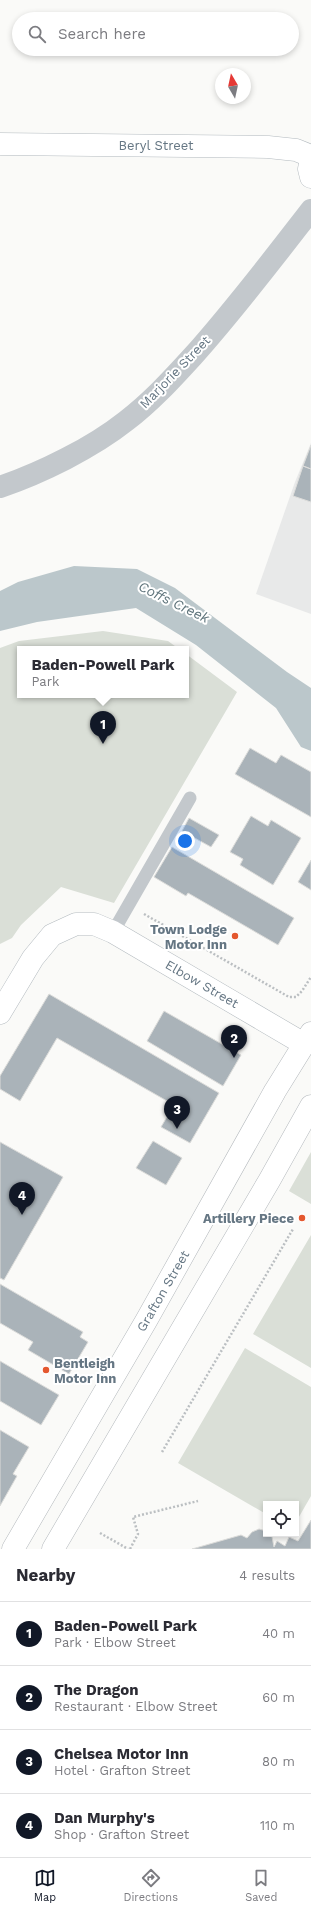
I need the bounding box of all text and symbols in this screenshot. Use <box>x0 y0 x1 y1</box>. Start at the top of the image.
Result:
search box <box>12 12 299 56</box>
icon: search <box>26 23 48 45</box>
text: Search here <box>58 25 146 43</box>
north arrow <box>215 68 251 104</box>
street label: Beryl Street <box>118 138 194 153</box>
street label: Marjorie Street <box>137 332 214 411</box>
water label: Coffs Creek <box>136 578 212 626</box>
popup <box>17 646 189 698</box>
text: Baden-Powell Park <box>31 656 175 674</box>
text: Park <box>31 674 59 689</box>
pin: 1 <box>90 711 116 744</box>
your location <box>175 831 195 851</box>
place label: Town Lodge Motor Inn <box>150 922 227 952</box>
marker: Town Lodge Motor Inn <box>230 931 240 941</box>
street label: Elbow Street <box>163 957 242 1011</box>
pin: 2 <box>221 1025 247 1058</box>
pin: 3 <box>164 1096 190 1129</box>
pin: 4 <box>9 1182 35 1215</box>
place label: Artillery Piece <box>203 1211 294 1226</box>
marker: Artillery Piece <box>297 1213 307 1223</box>
street label: Grafton Street <box>134 1247 193 1334</box>
place label: Bentleigh Motor Inn <box>54 1356 116 1386</box>
marker: Bentleigh Motor Inn <box>41 1365 51 1375</box>
map controls <box>263 1501 299 1537</box>
button: locate <box>263 1501 299 1537</box>
text: Nearby <box>16 1565 75 1585</box>
text: 4 results <box>239 1568 295 1583</box>
text: Baden-Powell Park <box>54 1617 197 1635</box>
text: 1 <box>26 1626 32 1641</box>
text: 40 m <box>262 1626 295 1641</box>
text: Park · Elbow Street <box>54 1635 176 1650</box>
text: The Dragon <box>54 1681 139 1699</box>
text: 2 <box>25 1690 33 1705</box>
text: 60 m <box>262 1690 295 1705</box>
text: Restaurant · Elbow Street <box>54 1699 217 1714</box>
text: Chelsea Motor Inn <box>54 1745 189 1763</box>
text: 3 <box>25 1754 33 1769</box>
text: 80 m <box>262 1754 295 1769</box>
text: Hotel · Grafton Street <box>54 1763 191 1778</box>
text: Dan Murphy's <box>54 1809 155 1827</box>
text: 4 <box>25 1818 33 1833</box>
text: 110 m <box>260 1818 295 1833</box>
text: Shop · Grafton Street <box>54 1827 189 1842</box>
tab: Map <box>34 1867 56 1904</box>
tab: Directions <box>124 1867 178 1904</box>
tab: Saved <box>245 1867 277 1904</box>

